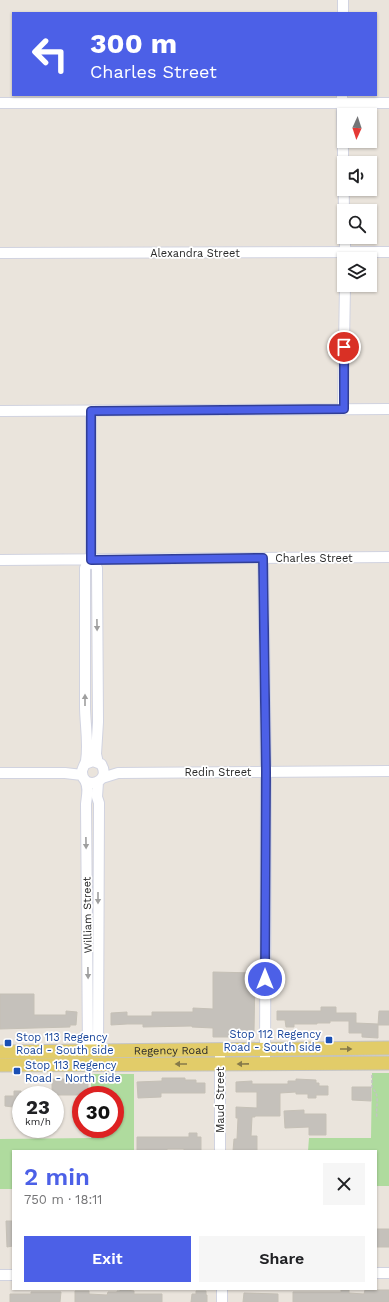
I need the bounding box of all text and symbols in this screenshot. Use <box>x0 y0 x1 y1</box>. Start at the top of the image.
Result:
text: 300 m <box>90 27 177 60</box>
icon: left <box>24 28 76 80</box>
text: Charles Street <box>90 61 217 82</box>
north arrow <box>337 108 377 148</box>
map controls <box>337 108 377 292</box>
button: sound <box>337 156 377 196</box>
button: search <box>337 204 377 244</box>
street label: Alexandra Street <box>150 247 240 260</box>
button: layers <box>337 252 377 292</box>
pin <box>327 330 361 364</box>
icon: arrive <box>333 336 355 358</box>
street label: Charles Street <box>275 552 353 565</box>
one-way arrow <box>94 619 100 632</box>
one-way arrow <box>82 693 88 706</box>
street label: Redin Street <box>185 766 252 779</box>
one-way arrow <box>83 837 89 850</box>
street label: William Street <box>80 876 95 953</box>
one-way arrow <box>95 892 101 905</box>
position arrow <box>244 958 286 1000</box>
one-way arrow <box>85 967 91 980</box>
place label: Stop 112 Regency Road - South side <box>223 1028 321 1054</box>
place label: Stop 113 Regency Road - South side <box>16 1031 114 1057</box>
marker: Stop 112 Regency Road - South side <box>324 1035 334 1045</box>
marker: Stop 113 Regency Road - South side <box>3 1038 13 1048</box>
street label: Regency Road <box>134 1044 208 1058</box>
one-way arrow <box>340 1046 353 1052</box>
place label: Stop 113 Regency Road - North side <box>25 1059 121 1085</box>
one-way arrow <box>237 1060 249 1067</box>
one-way arrow <box>174 1061 187 1067</box>
marker: Stop 113 Regency Road - North side <box>12 1066 22 1076</box>
street label: Maud Street <box>214 1067 227 1133</box>
speed limit sign: 30 <box>72 1086 124 1138</box>
text: 23 <box>26 1095 50 1119</box>
text: km/h <box>25 1116 51 1127</box>
text: 2 min <box>24 1163 90 1191</box>
button: close <box>323 1163 365 1205</box>
text: 750 m · 18:11 <box>24 1192 102 1207</box>
button: Exit <box>24 1236 191 1282</box>
button: Share <box>199 1236 365 1282</box>

